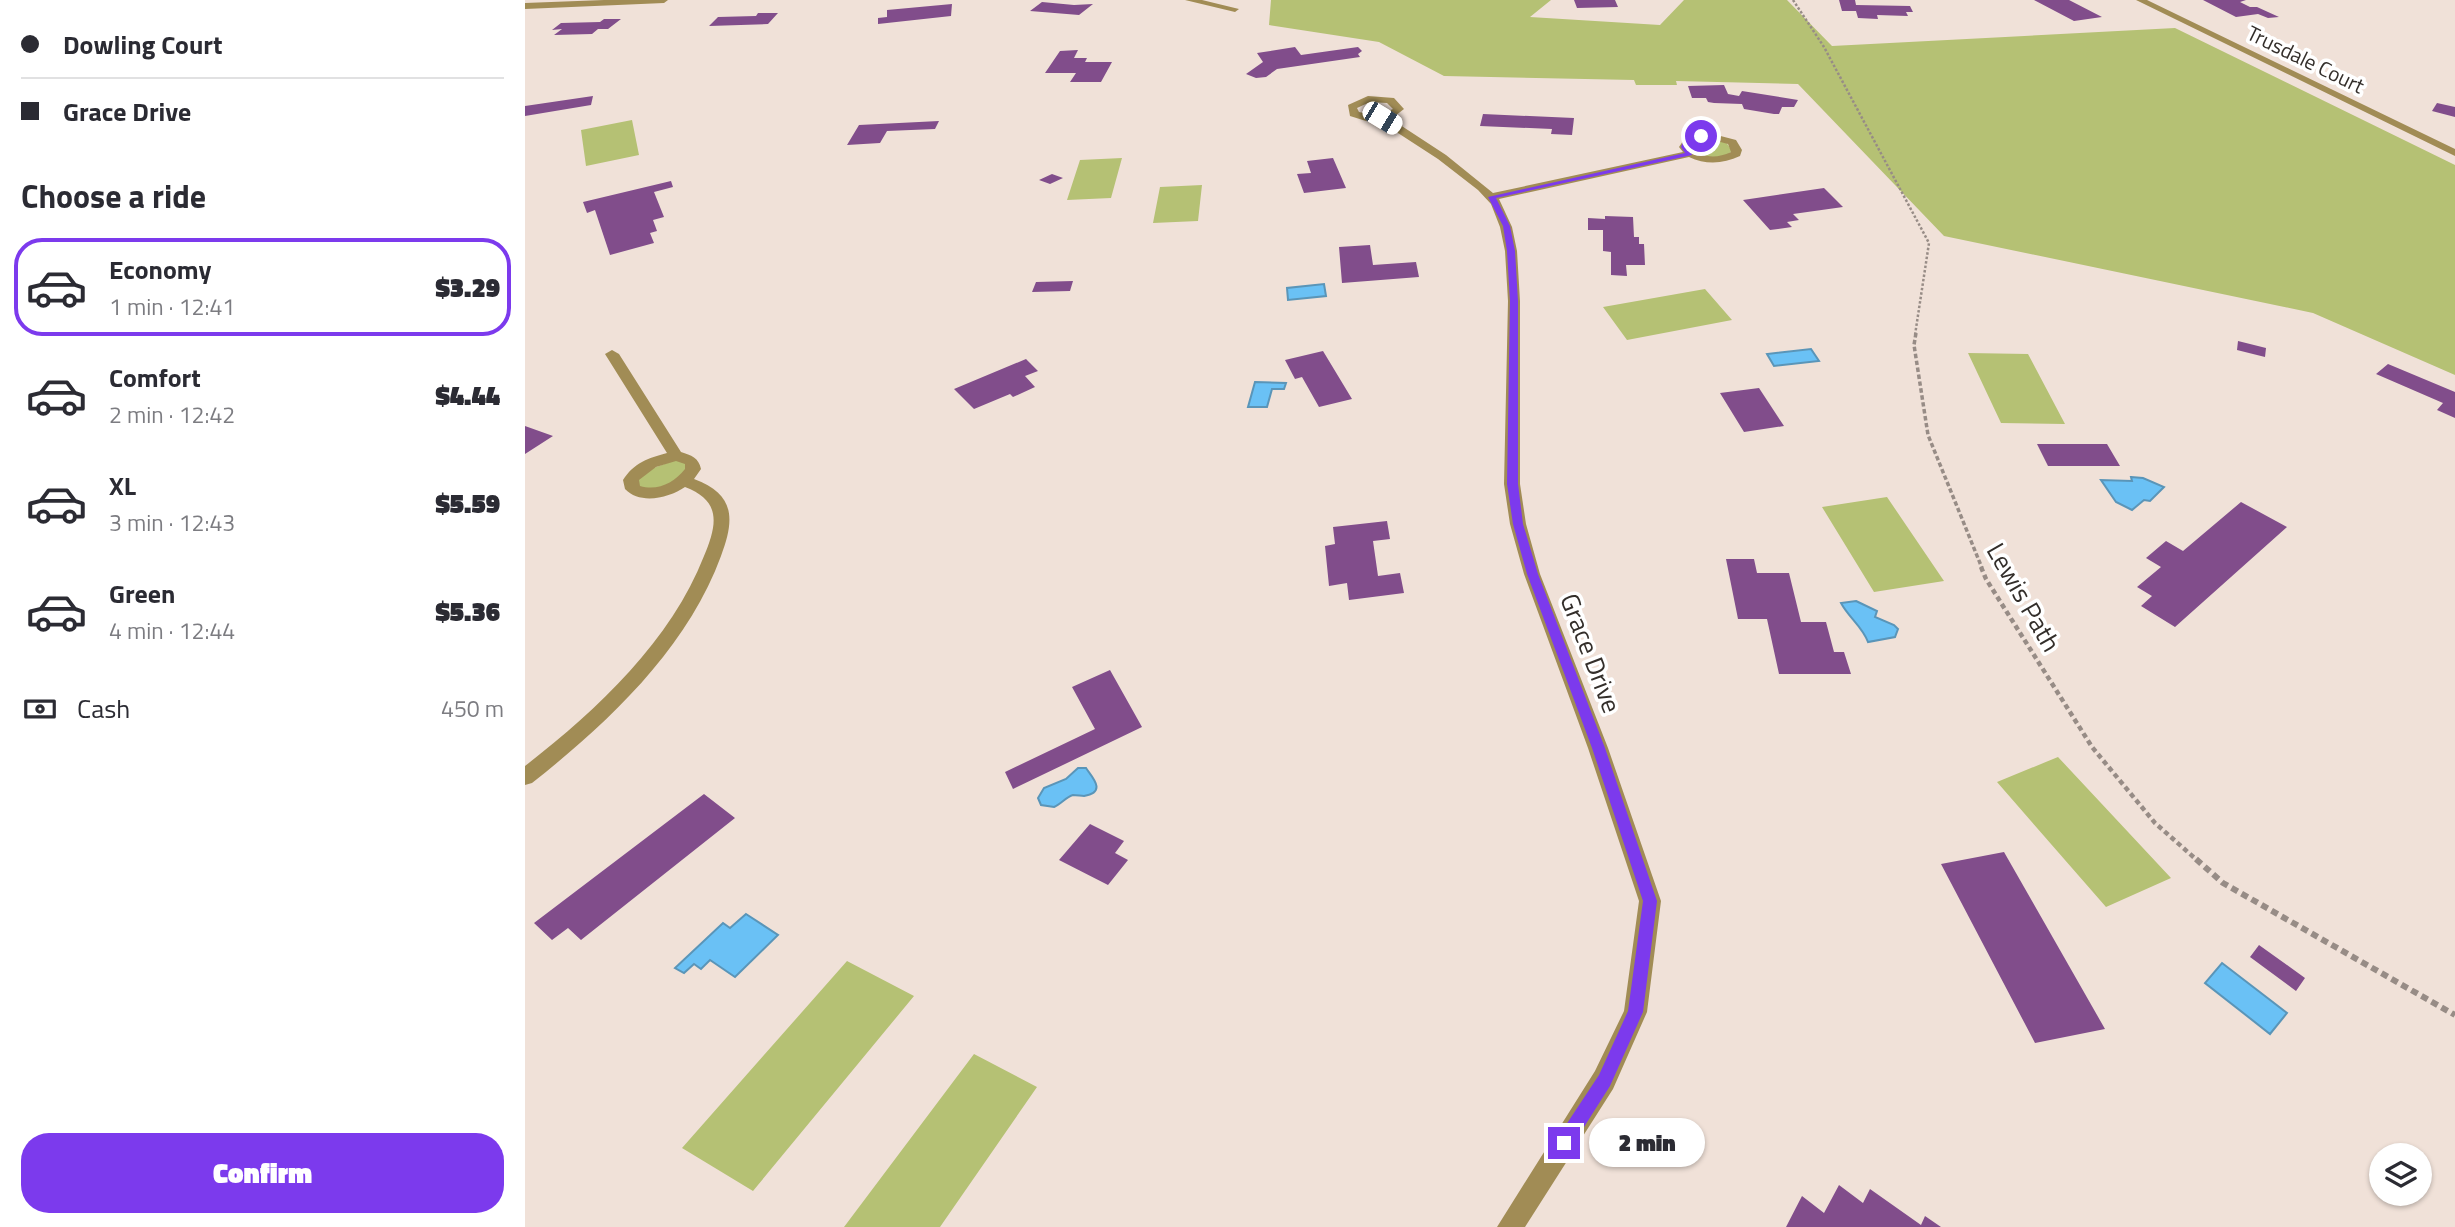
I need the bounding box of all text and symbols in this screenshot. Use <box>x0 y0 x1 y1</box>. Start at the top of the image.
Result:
street label: Trusdale Court <box>2242 17 2371 102</box>
text: Dowling Court <box>63 25 222 64</box>
text: Grace Drive <box>63 92 191 131</box>
car <box>1359 98 1406 138</box>
route start <box>1685 120 1717 152</box>
text: Choose a ride <box>21 172 206 220</box>
text: Economy <box>109 250 211 289</box>
icon: car <box>25 256 88 319</box>
text: $3.29 <box>435 268 500 307</box>
text: 1 min · 12:41 <box>109 289 235 324</box>
text: Comfort <box>109 358 201 397</box>
icon: car <box>25 364 88 427</box>
text: $4.44 <box>435 376 500 415</box>
text: 2 min · 12:42 <box>109 397 235 432</box>
text: XL <box>109 466 136 505</box>
icon: car <box>25 472 88 535</box>
text: $5.59 <box>435 484 500 523</box>
text: 3 min · 12:43 <box>109 505 235 540</box>
street label: Lewis Path <box>1977 535 2071 659</box>
text: Green <box>109 574 175 613</box>
icon: car <box>25 580 88 643</box>
street label: Grace Drive <box>1550 588 1632 718</box>
text: $5.36 <box>435 592 500 631</box>
text: 4 min · 12:44 <box>109 613 235 648</box>
text: Cash <box>77 689 130 728</box>
icon: cash <box>21 690 59 728</box>
text: 450 m <box>441 691 504 726</box>
callout: 2 min <box>1589 1118 1704 1168</box>
text: 2 min <box>1618 1125 1676 1160</box>
route end <box>1548 1127 1580 1159</box>
button: Confirm <box>21 1133 504 1213</box>
map controls <box>2369 1143 2432 1206</box>
button: layers <box>2369 1143 2432 1206</box>

